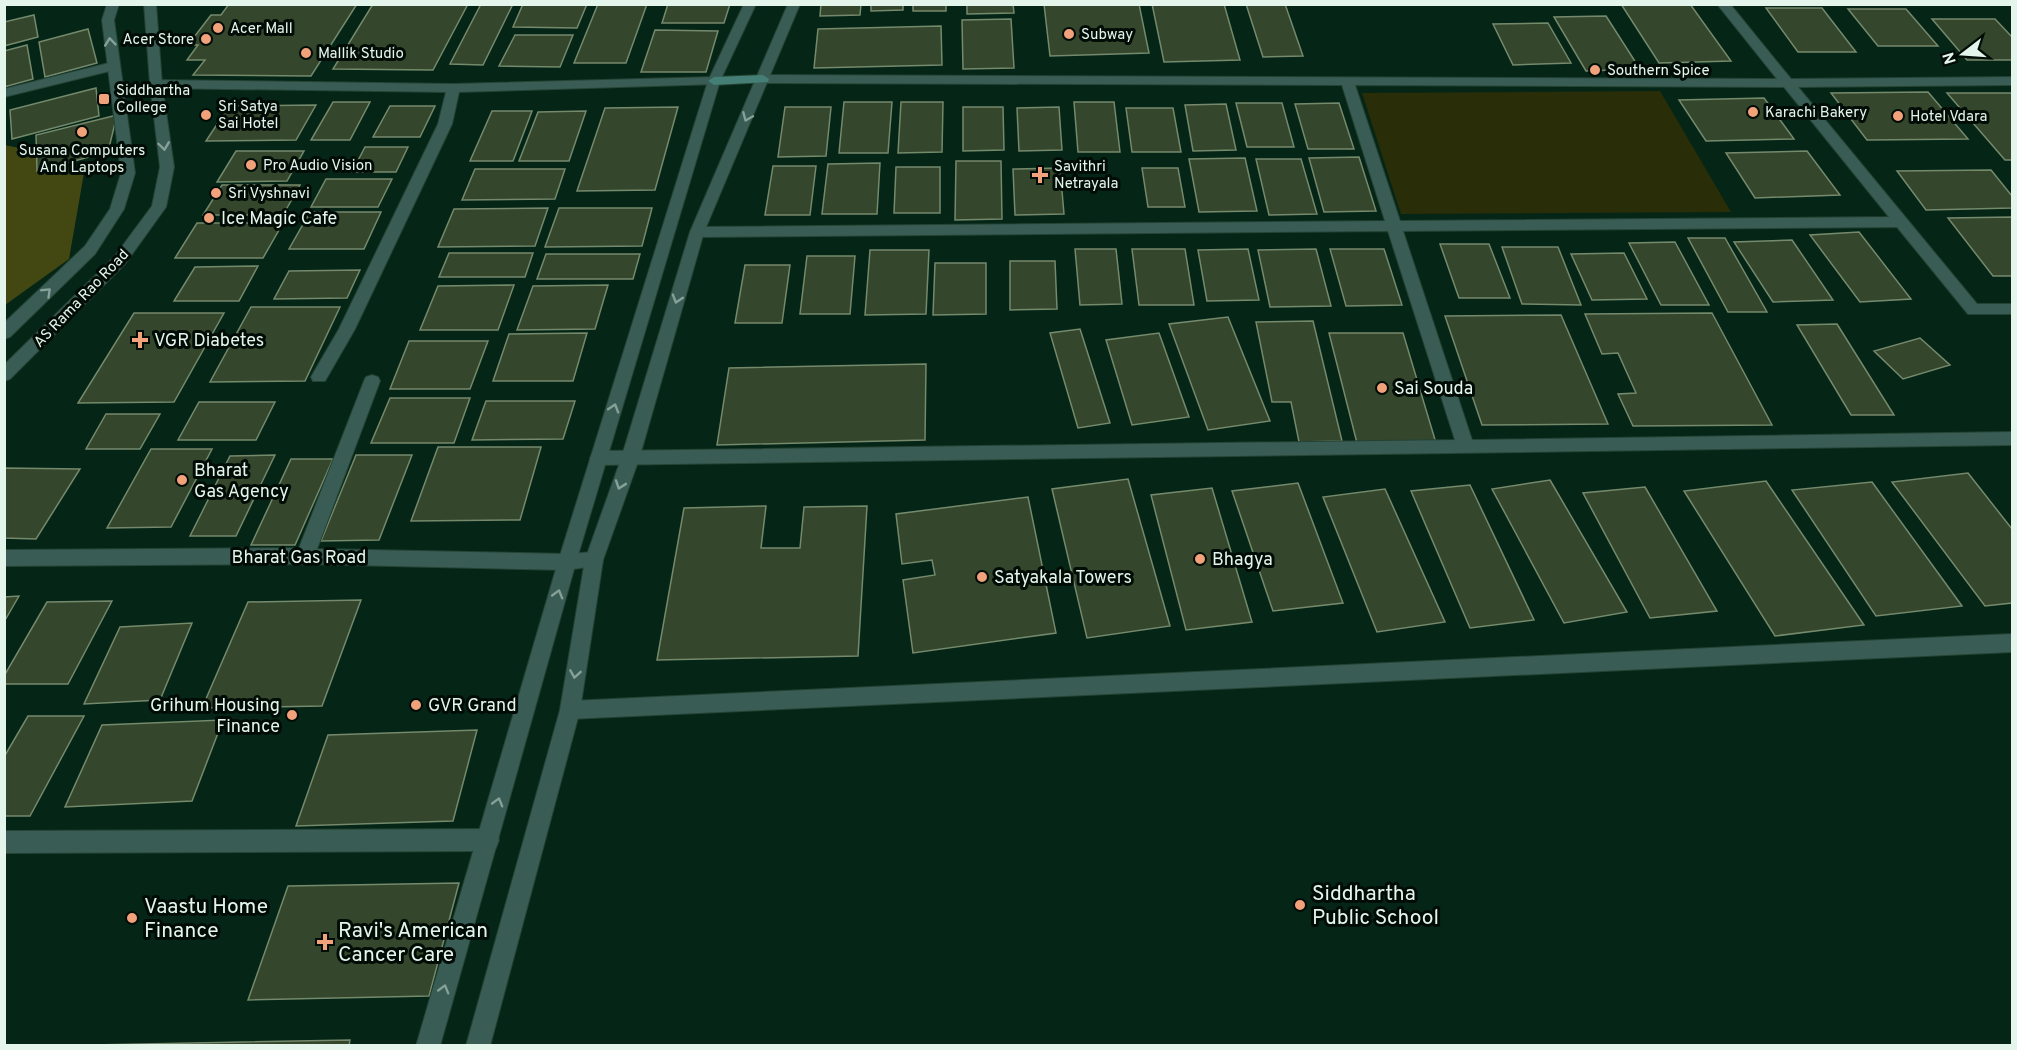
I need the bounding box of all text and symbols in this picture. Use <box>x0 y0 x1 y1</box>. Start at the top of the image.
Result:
place label: Acer Mall <box>230 20 293 39</box>
marker: Acer Mall <box>211 21 225 35</box>
north arrow <box>1933 24 1993 84</box>
place label: Subway <box>1081 26 1133 45</box>
marker: Subway <box>1062 27 1076 41</box>
place label: Acer Store <box>123 31 194 50</box>
marker: Acer Store <box>199 32 213 46</box>
one-way arrow <box>104 38 117 47</box>
place label: Mallik Studio <box>318 45 404 64</box>
marker: Mallik Studio <box>299 46 313 60</box>
text: N <box>1939 49 1962 66</box>
place label: Southern Spice <box>1607 62 1709 81</box>
marker: Southern Spice <box>1588 63 1602 77</box>
place label: Siddhartha College <box>116 82 190 118</box>
marker: Siddhartha College <box>97 92 111 106</box>
place label: Sri Satya Sai Hotel <box>218 98 278 134</box>
place label: Karachi Bakery <box>1765 104 1867 123</box>
marker: Karachi Bakery <box>1746 105 1760 119</box>
marker: Sri Satya Sai Hotel <box>199 108 213 122</box>
place label: Hotel Vdara <box>1910 108 1988 127</box>
marker: Hotel Vdara <box>1891 109 1905 123</box>
one-way arrow <box>742 110 754 121</box>
marker: Susana Computers And Laptops <box>75 125 89 139</box>
place label: Susana Computers And Laptops <box>19 142 145 178</box>
one-way arrow <box>158 142 170 151</box>
place label: Pro Audio Vision <box>263 157 372 176</box>
marker: Pro Audio Vision <box>244 158 258 172</box>
place label: Savithri Netrayala <box>1054 158 1118 194</box>
marker: Savithri Netrayala <box>1031 166 1049 184</box>
place label: Sri Vyshnavi <box>228 185 310 204</box>
marker: Sri Vyshnavi <box>209 186 223 200</box>
place label: Ice Magic Cafe <box>221 208 337 231</box>
marker: Ice Magic Cafe <box>202 211 216 225</box>
street label: AS Rama Rao Road <box>30 246 134 352</box>
one-way arrow <box>40 288 50 299</box>
one-way arrow <box>672 293 684 304</box>
place label: VGR Diabetes <box>154 330 264 353</box>
marker: VGR Diabetes <box>131 331 149 349</box>
place label: Sai Souda <box>1394 378 1473 401</box>
marker: Sai Souda <box>1375 381 1389 395</box>
one-way arrow <box>607 403 619 414</box>
place label: Bharat Gas Agency <box>194 460 289 504</box>
marker: Bharat Gas Agency <box>175 473 189 487</box>
one-way arrow <box>615 479 628 490</box>
street label: Bharat Gas Road <box>232 547 366 570</box>
place label: Bhagya <box>1212 549 1273 572</box>
marker: Bhagya <box>1193 552 1207 566</box>
place label: Satyakala Towers <box>994 567 1132 590</box>
marker: Satyakala Towers <box>975 570 989 584</box>
one-way arrow <box>550 589 563 599</box>
one-way arrow <box>570 669 582 679</box>
place label: Grihum Housing Finance <box>150 695 280 739</box>
place label: GVR Grand <box>428 695 517 718</box>
marker: GVR Grand <box>409 698 423 712</box>
marker: Grihum Housing Finance <box>285 708 299 722</box>
one-way arrow <box>491 797 504 807</box>
place label: Siddhartha Public School <box>1312 881 1439 932</box>
place label: Vaastu Home Finance <box>144 894 268 945</box>
marker: Siddhartha Public School <box>1293 898 1307 912</box>
marker: Vaastu Home Finance <box>125 911 139 925</box>
place label: Ravi's American Cancer Care <box>338 918 488 969</box>
marker: Ravi's American Cancer Care <box>316 933 334 951</box>
one-way arrow <box>437 984 449 995</box>

